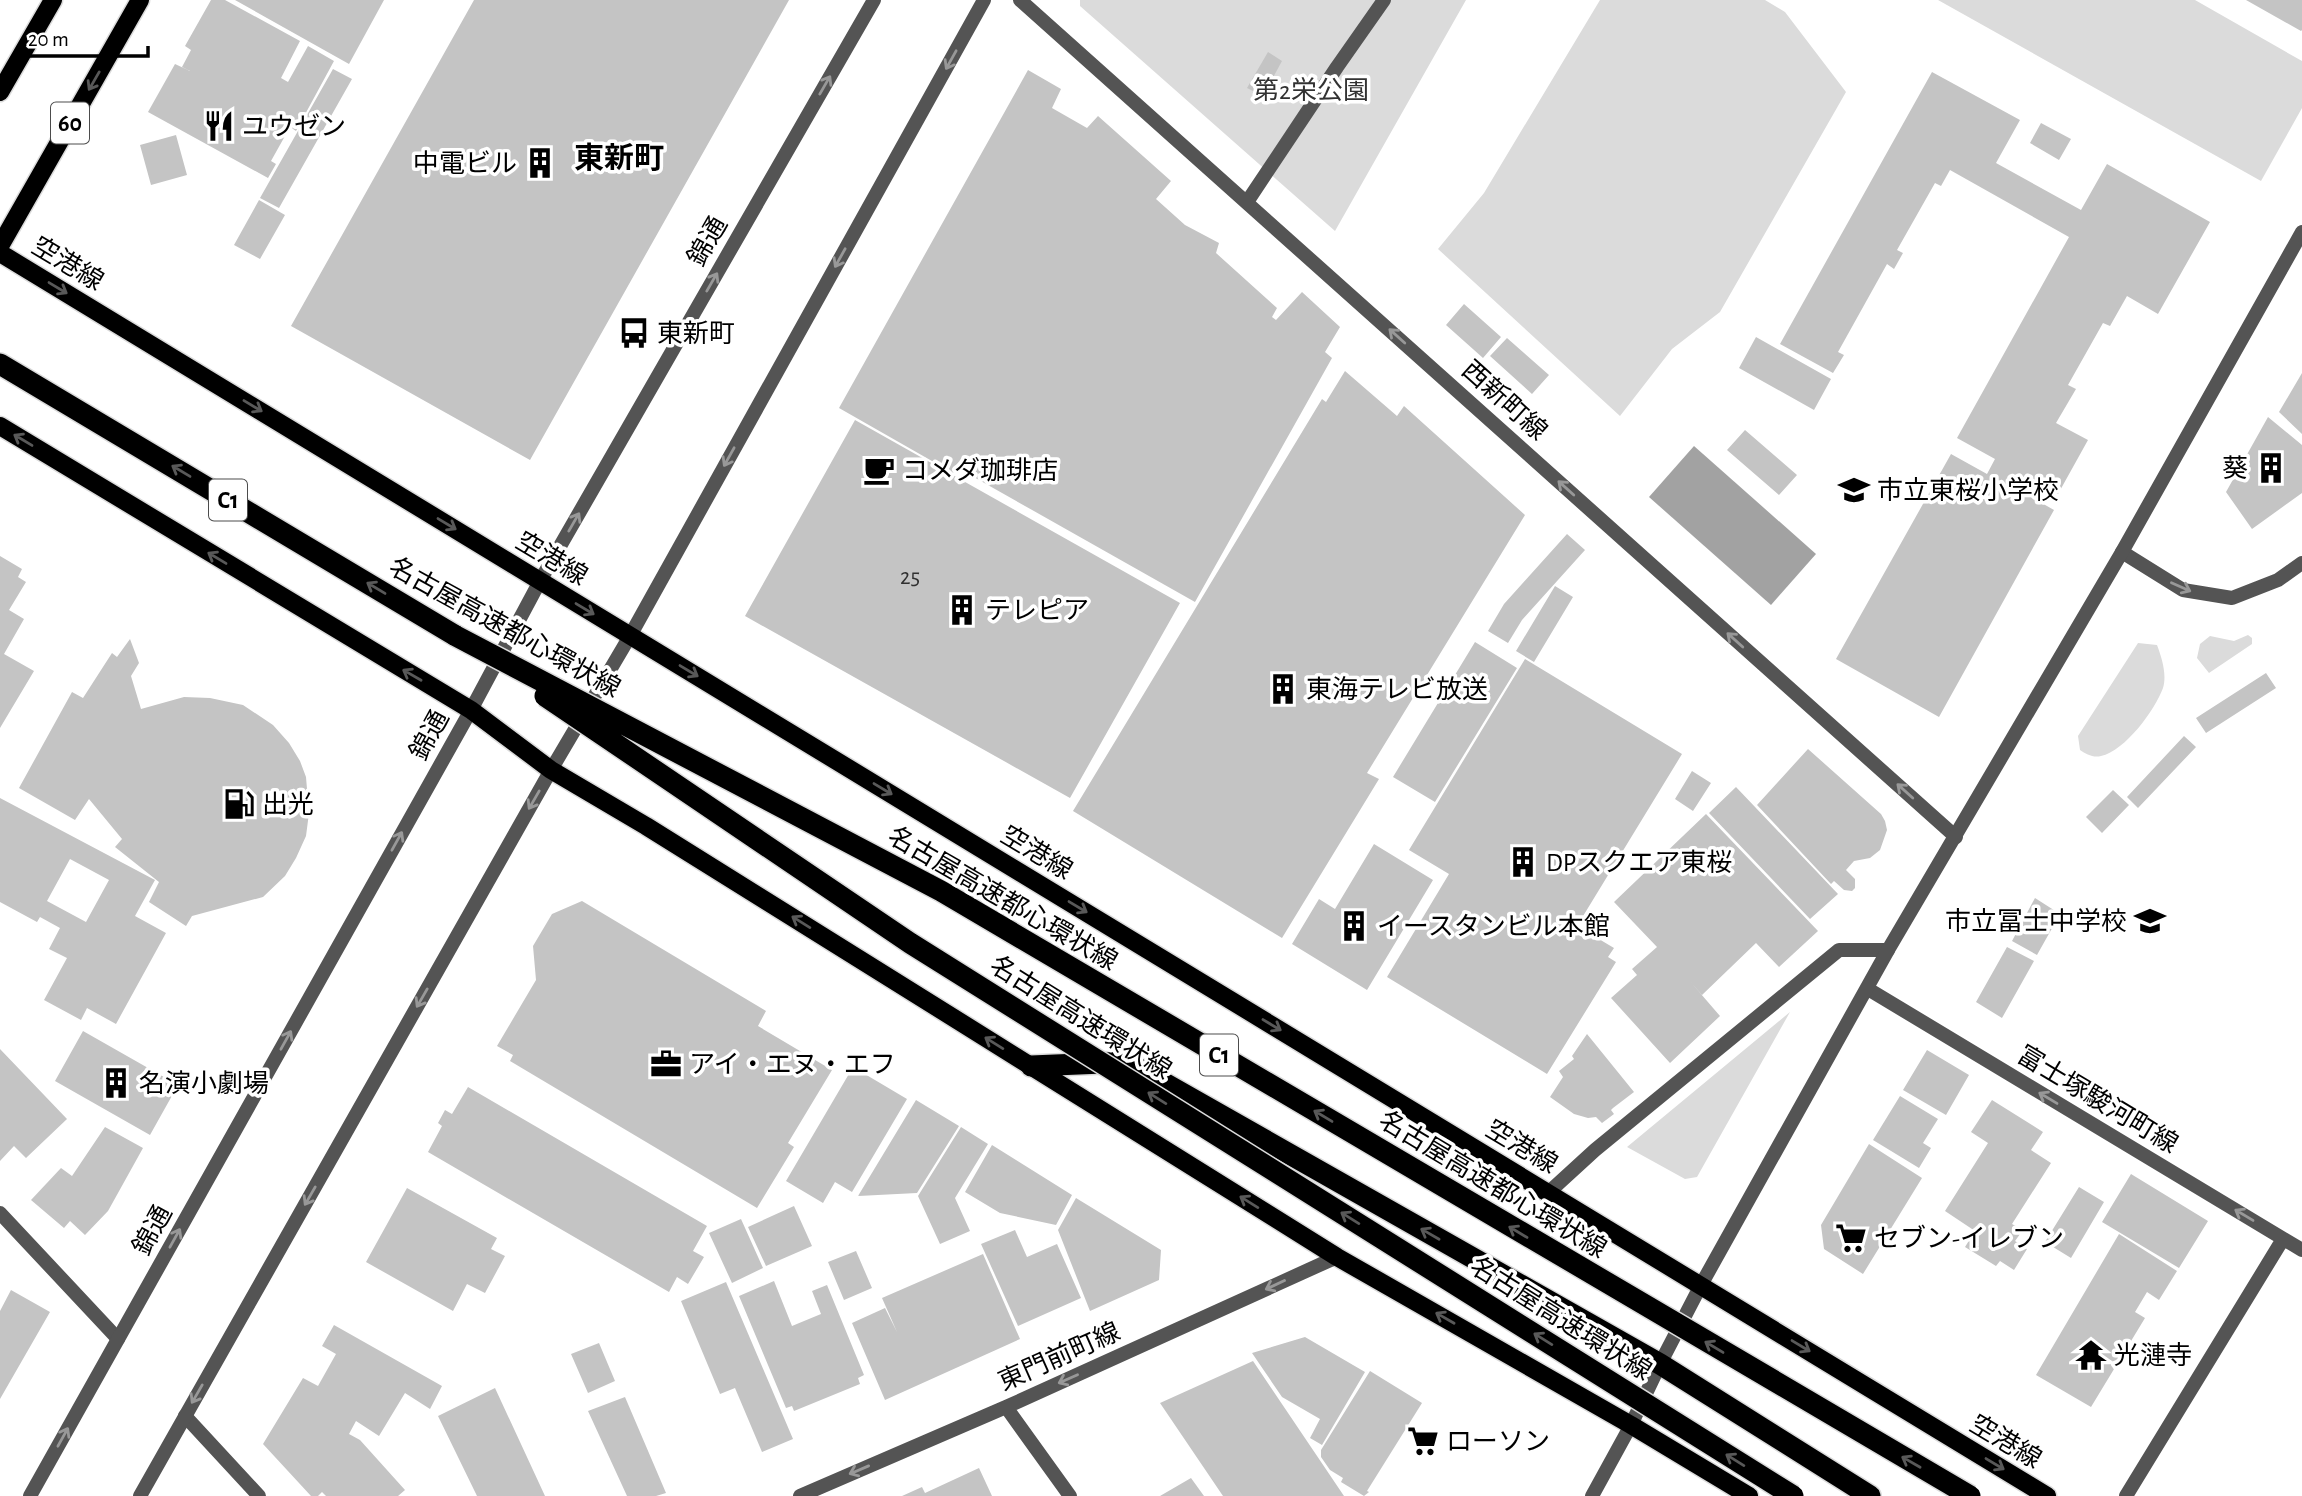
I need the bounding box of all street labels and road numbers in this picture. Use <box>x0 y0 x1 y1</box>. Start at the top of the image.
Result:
road number: 60 <box>51 103 89 144</box>
street label: 錦通 <box>682 211 732 271</box>
street label: 空港線 <box>27 232 108 295</box>
street label: 西新町線 <box>1457 356 1552 445</box>
road number: C1 <box>209 480 247 520</box>
street label: 空港線 <box>511 527 592 590</box>
street label: 名古屋高速都心環状線 <box>385 553 625 702</box>
street label: 錦通 <box>404 705 454 765</box>
street label: 空港線 <box>996 821 1077 884</box>
street label: 名古屋高速都心環状線 <box>883 822 1122 975</box>
street label: 名古屋高速環状線 <box>985 951 1176 1084</box>
road number: C1 <box>1200 1035 1238 1076</box>
street label: 富士塚駿河町線 <box>2013 1041 2183 1158</box>
street label: 名古屋高速都心環状線 <box>1374 1106 1611 1263</box>
street label: 空港線 <box>1481 1115 1562 1178</box>
street label: 錦通 <box>127 1200 177 1260</box>
street label: 名古屋高速環状線 <box>1465 1252 1656 1385</box>
street label: 東門前町線 <box>994 1318 1124 1395</box>
street label: 空港線 <box>1965 1410 2046 1473</box>

